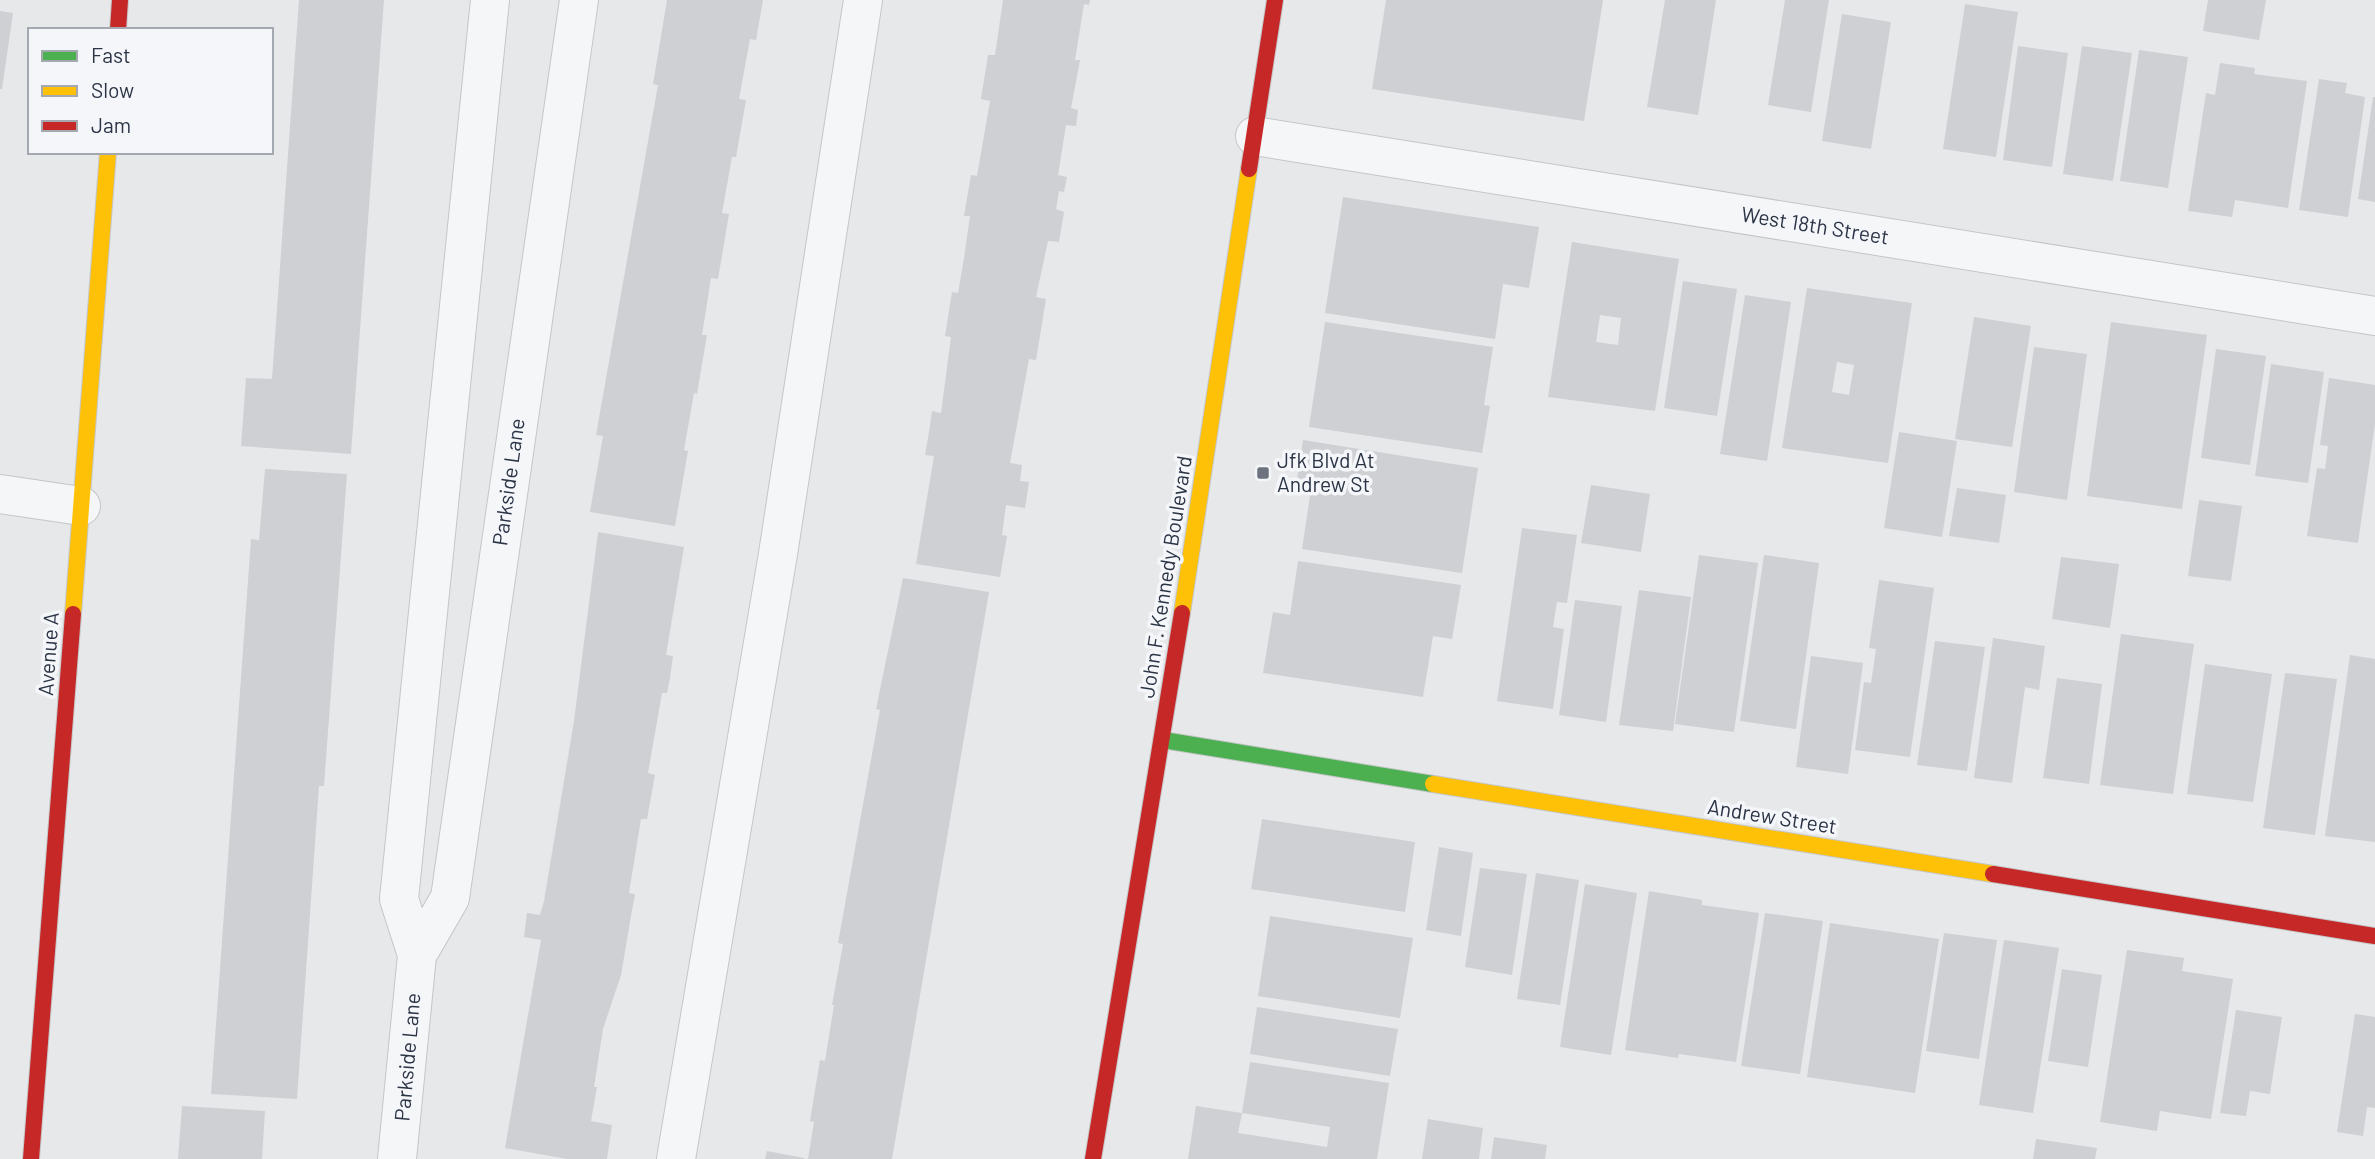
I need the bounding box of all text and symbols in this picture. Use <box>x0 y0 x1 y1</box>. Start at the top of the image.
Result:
legend <box>28 28 273 154</box>
text: Fast <box>91 42 131 67</box>
text: Slow <box>91 77 134 102</box>
text: Jam <box>91 112 131 137</box>
street label: West 18th Street <box>1740 201 1891 249</box>
street label: Parkside Lane <box>486 416 529 547</box>
place label: Jfk Blvd At Andrew St <box>1277 447 1375 496</box>
street label: John F. Kennedy Boulevard <box>1133 454 1196 700</box>
marker: Jfk Blvd At Andrew St <box>1255 465 1271 481</box>
street label: Avenue A <box>32 611 63 697</box>
street label: Andrew Street <box>1706 793 1839 838</box>
street label: Parkside Lane <box>388 992 425 1122</box>

